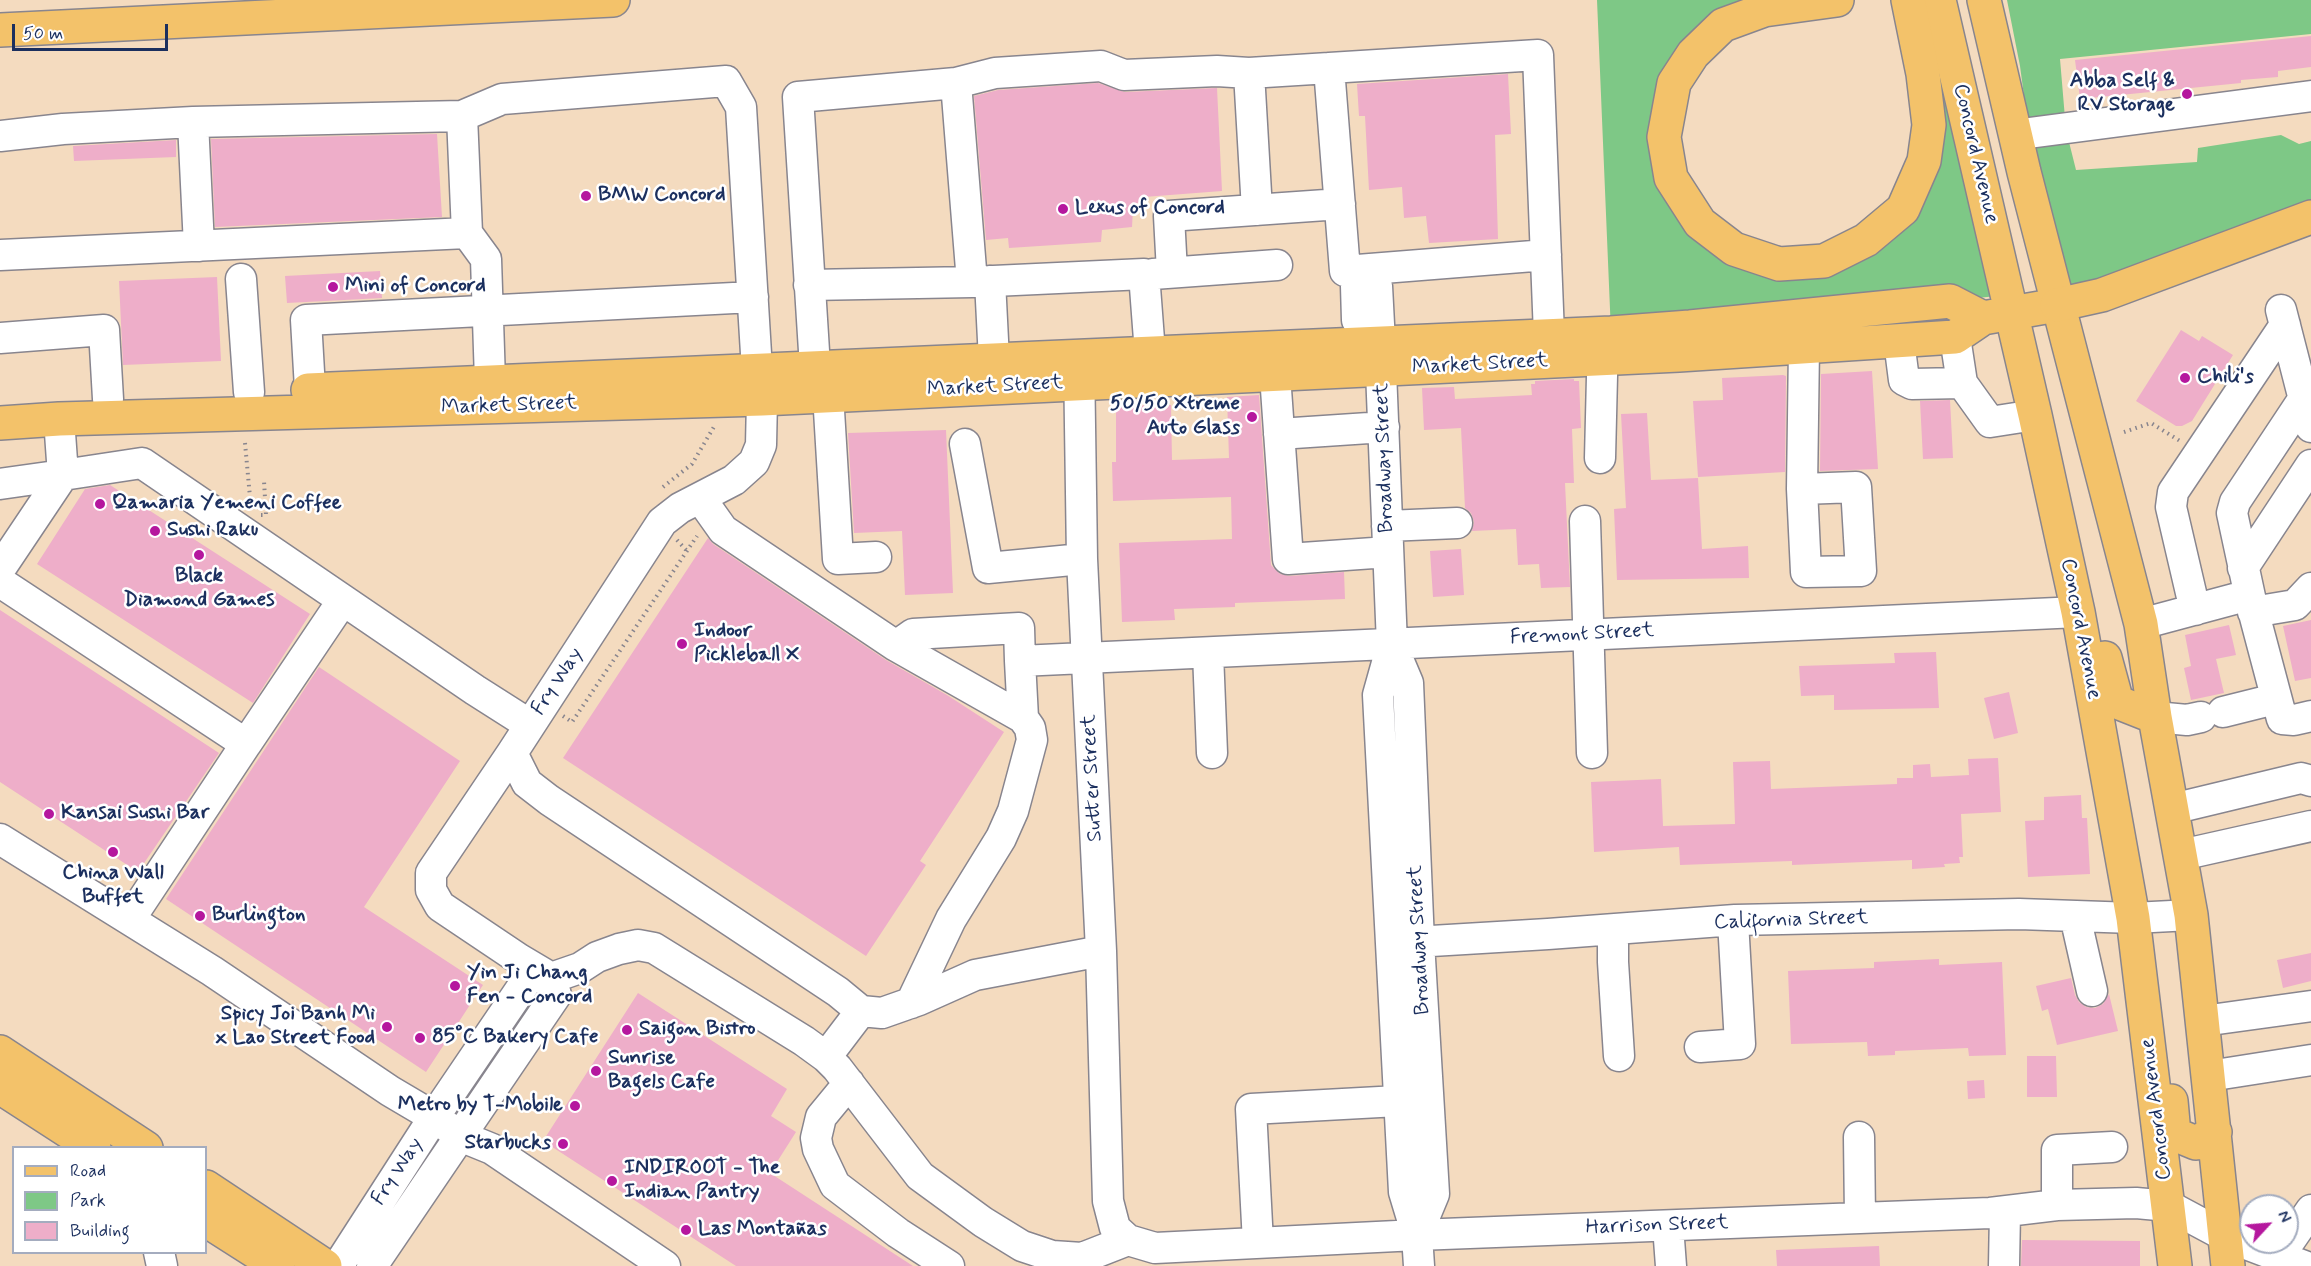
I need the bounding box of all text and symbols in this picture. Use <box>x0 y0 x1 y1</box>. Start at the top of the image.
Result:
scale bar <box>15 12 171 50</box>
text: 50 m <box>23 22 63 46</box>
place label: Abba Self & RV Storage <box>2070 69 2175 119</box>
street label: Concord Avenue <box>1947 81 2003 227</box>
marker: Abba Self & RV Storage <box>2180 87 2194 101</box>
place label: BMW Concord <box>598 183 726 209</box>
marker: BMW Concord <box>579 189 593 203</box>
place label: Lexus of Concord <box>1075 196 1225 222</box>
marker: Lexus of Concord <box>1056 202 1070 216</box>
place label: Mini of Concord <box>345 274 486 300</box>
marker: Mini of Concord <box>326 280 340 294</box>
street label: Market Street <box>1411 349 1549 381</box>
place label: Chili's <box>2197 365 2254 391</box>
street label: Market Street <box>926 371 1064 403</box>
marker: Chili's <box>2178 371 2192 385</box>
street label: Broadway Street <box>1370 383 1400 533</box>
street label: Market Street <box>441 391 577 421</box>
place label: 50/50 Xtreme Auto Glass <box>1110 392 1240 442</box>
marker: 50/50 Xtreme Auto Glass <box>1245 410 1259 424</box>
place label: Qamaria Yemeni Coffee <box>112 491 342 517</box>
marker: Qamaria Yemeni Coffee <box>93 497 107 511</box>
place label: Sushi Raku <box>167 518 258 544</box>
marker: Sushi Raku <box>148 524 162 538</box>
marker: Black Diamond Games <box>192 548 206 562</box>
street label: Concord Avenue <box>2054 556 2106 702</box>
place label: Black Diamond Games <box>124 564 274 614</box>
place label: Indoor Pickleball X <box>694 619 799 669</box>
street label: Fremont Street <box>1509 619 1655 651</box>
marker: Indoor Pickleball X <box>675 637 689 651</box>
street label: Fry Way <box>527 643 589 721</box>
street label: Sutter Street <box>1077 714 1109 842</box>
place label: Kansai Sushi Bar <box>61 801 209 827</box>
marker: Kansai Sushi Bar <box>42 807 56 821</box>
marker: China Wall Buffet <box>106 845 120 859</box>
place label: China Wall Buffet <box>62 861 164 911</box>
street label: Broadway Street <box>1403 864 1437 1016</box>
place label: Burlington <box>212 903 306 929</box>
street label: California Street <box>1713 906 1869 936</box>
marker: Burlington <box>193 909 207 923</box>
place label: Yin Ji Chang Fen - Concord <box>467 961 592 1011</box>
marker: Yin Ji Chang Fen - Concord <box>448 979 462 993</box>
place label: Spicy Joi Banh Mi x Lao Street Food <box>215 1002 375 1052</box>
place label: Saigon Bistro <box>639 1017 755 1043</box>
marker: Spicy Joi Banh Mi x Lao Street Food <box>380 1020 394 1034</box>
marker: Saigon Bistro <box>620 1023 634 1037</box>
place label: 85°C Bakery Cafe <box>432 1025 599 1051</box>
marker: 85°C Bakery Cafe <box>413 1031 427 1045</box>
street label: Concord Avenue <box>2136 1036 2178 1182</box>
place label: Sunrise Bagels Cafe <box>608 1046 715 1096</box>
marker: Sunrise Bagels Cafe <box>589 1064 603 1078</box>
place label: Metro by T-Mobile <box>398 1093 563 1119</box>
marker: Metro by T-Mobile <box>568 1099 582 1113</box>
place label: Starbucks <box>464 1131 551 1157</box>
street label: Fry Way <box>367 1133 429 1211</box>
marker: Starbucks <box>556 1137 570 1151</box>
legend <box>12 1146 207 1254</box>
place label: INDIROOT - The Indian Pantry <box>624 1156 780 1206</box>
text: Road <box>70 1159 106 1183</box>
marker: INDIROOT - The Indian Pantry <box>605 1174 619 1188</box>
text: Park <box>70 1189 106 1213</box>
north arrow <box>2239 1194 2299 1254</box>
text: N <box>2272 1207 2296 1226</box>
street label: Harrison Street <box>1585 1211 1729 1241</box>
place label: Las Montañas <box>698 1217 827 1243</box>
text: Building <box>70 1219 130 1243</box>
marker: Las Montañas <box>679 1223 693 1237</box>

